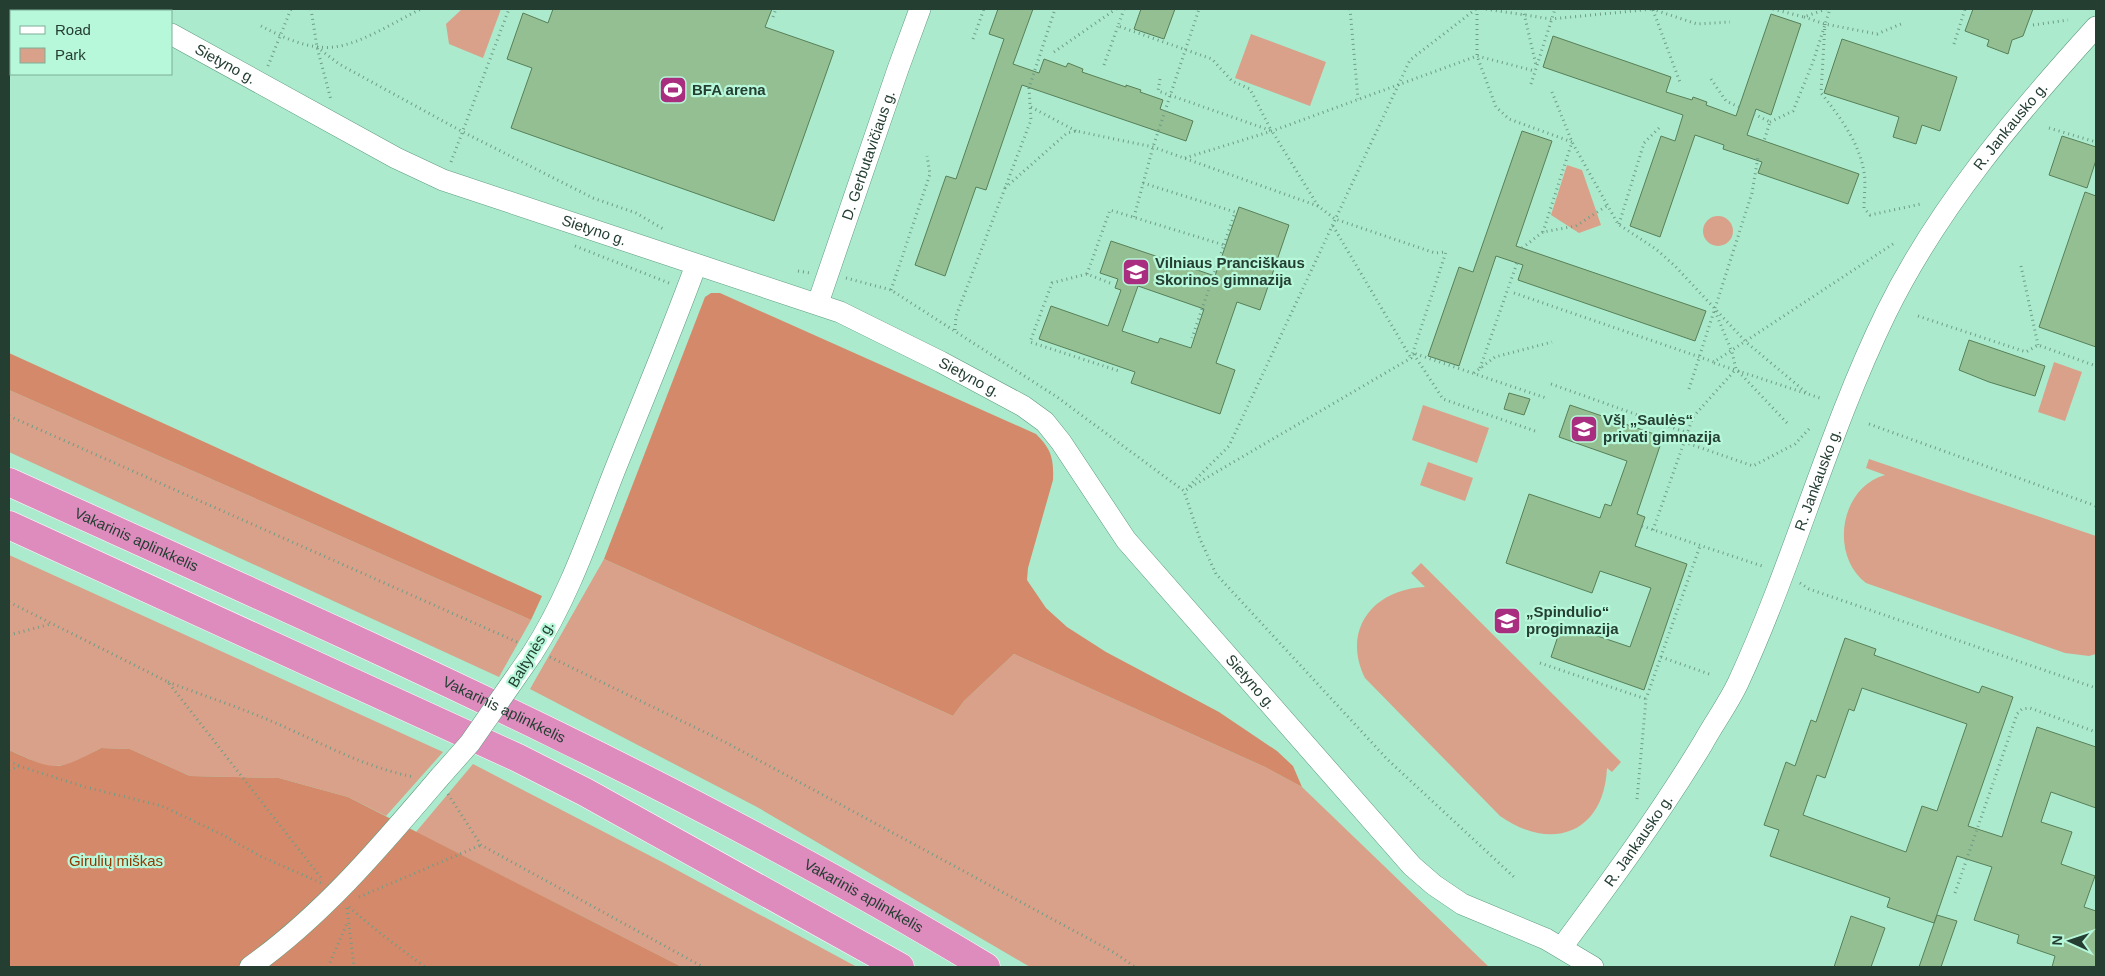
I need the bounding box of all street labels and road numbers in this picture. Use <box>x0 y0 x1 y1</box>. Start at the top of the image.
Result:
street label: Sietyno g. <box>192 40 259 87</box>
street label: R. Jankausko g. <box>1970 79 2051 173</box>
street label: D. Gerbutavičiaus g. <box>838 88 898 222</box>
street label: Sietyno g. <box>560 211 629 248</box>
street label: Sietyno g. <box>936 353 1003 400</box>
street label: R. Jankausko g. <box>1791 426 1844 533</box>
street label: Vakarinis aplinkkelis <box>72 504 201 575</box>
street label: Baltynės g. <box>504 618 557 690</box>
street label: Sietyno g. <box>1222 651 1279 712</box>
street label: Vakarinis aplinkkelis <box>440 673 568 746</box>
street label: R. Jankausko g. <box>1600 791 1676 890</box>
street label: Vakarinis aplinkkelis <box>801 855 927 936</box>

